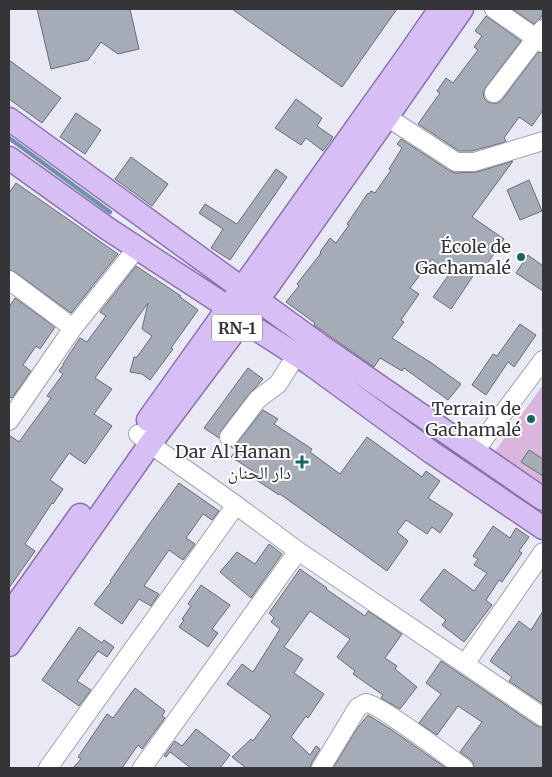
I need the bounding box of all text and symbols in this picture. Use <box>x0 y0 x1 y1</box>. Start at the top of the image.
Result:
place label: École de Gachamalé <box>415 235 511 279</box>
marker: École de Gachamalé <box>515 251 527 263</box>
road number: RN-1 <box>212 314 262 342</box>
place label: Terrain de Gachamalé <box>425 397 521 441</box>
marker: Terrain de Gachamalé <box>525 413 537 425</box>
place label: Dar Al Hanan دار الحنان <box>175 440 291 484</box>
marker: Dar Al Hanan دار الحنان <box>295 455 309 469</box>

